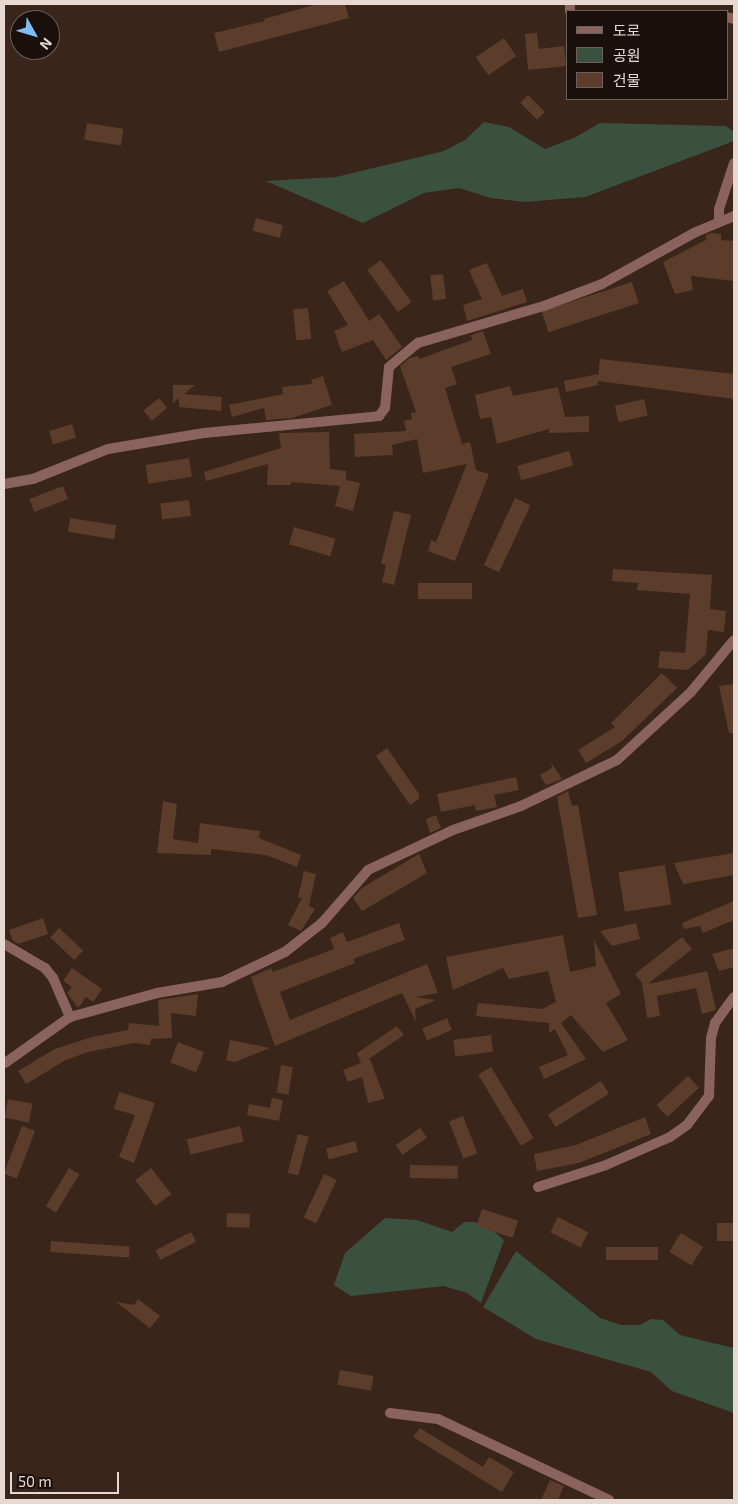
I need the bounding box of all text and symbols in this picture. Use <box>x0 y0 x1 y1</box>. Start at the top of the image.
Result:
north arrow <box>10 10 60 60</box>
legend <box>566 10 728 100</box>
text: 도로 <box>613 21 641 39</box>
text: N <box>36 35 56 53</box>
text: 공원 <box>613 46 641 64</box>
text: 건물 <box>613 71 641 89</box>
scale bar <box>12 1462 121 1494</box>
text: 50 m <box>18 1472 52 1490</box>

